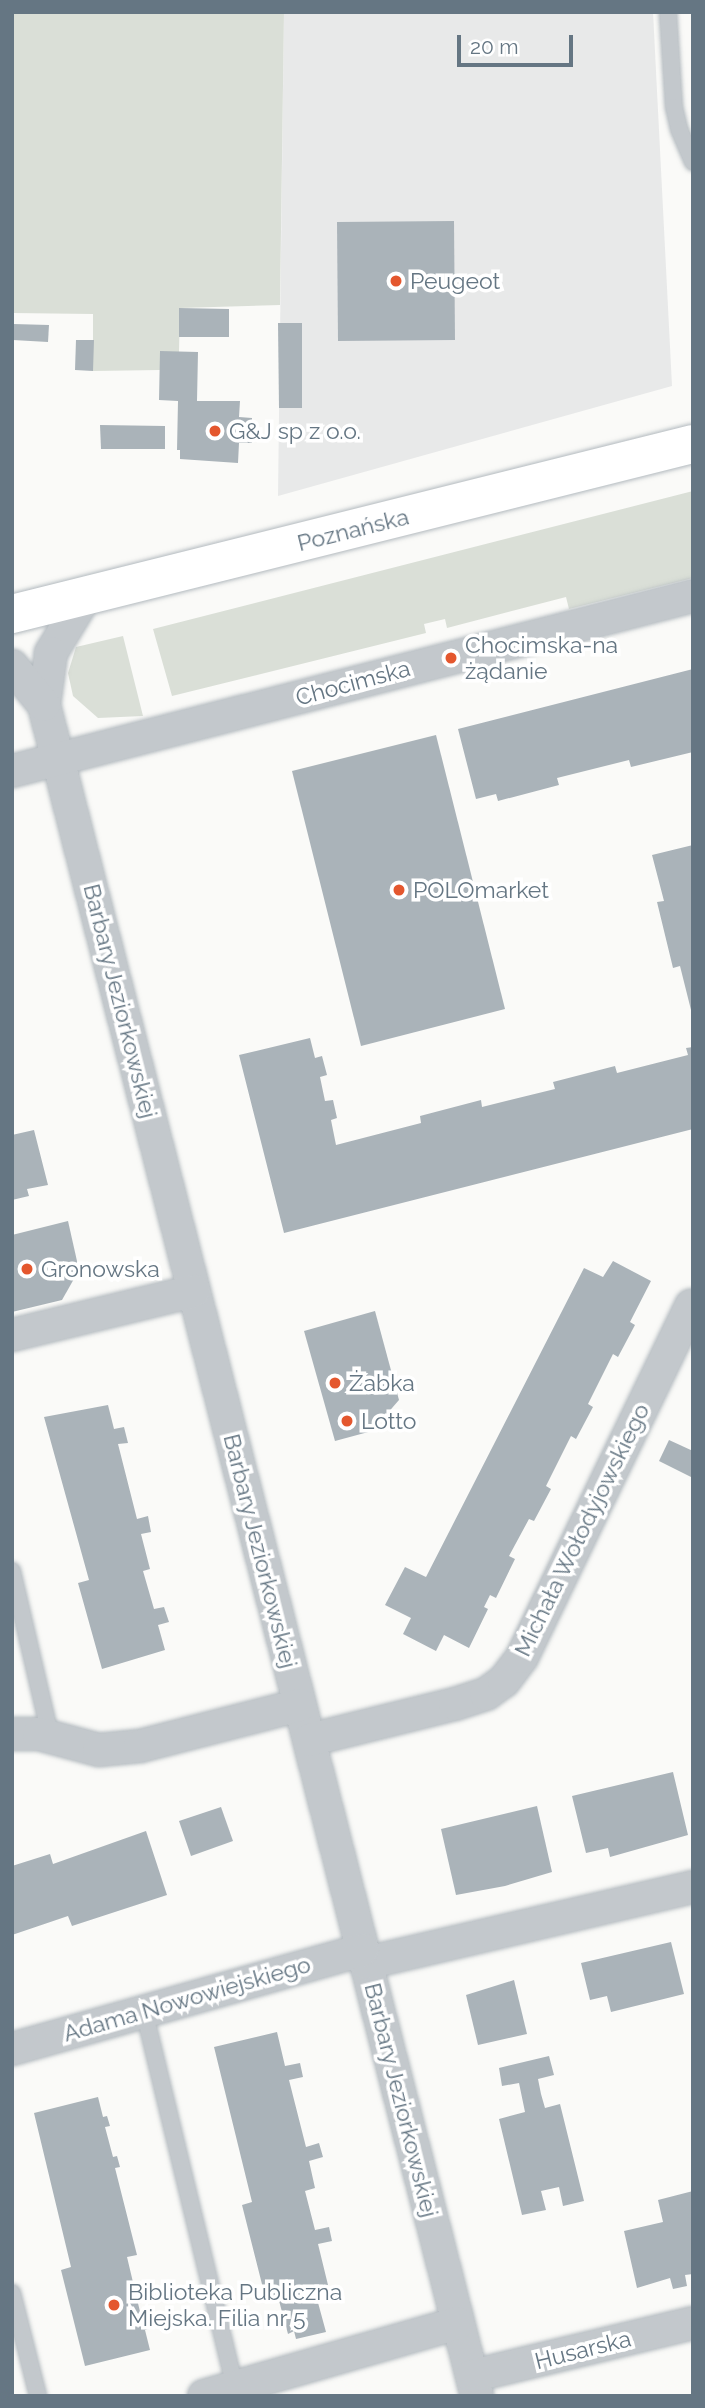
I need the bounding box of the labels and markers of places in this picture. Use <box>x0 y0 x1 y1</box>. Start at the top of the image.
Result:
place label: Peugeot <box>410 267 500 295</box>
marker: Peugeot <box>388 273 404 289</box>
place label: G&J sp z o.o. <box>229 417 361 445</box>
marker: G&J sp z o.o. <box>207 423 223 439</box>
place label: Chocimska-na żądanie <box>465 631 618 685</box>
marker: Chocimska-na żądanie <box>443 650 459 666</box>
place label: POLOmarket <box>413 876 549 904</box>
marker: POLOmarket <box>391 882 407 898</box>
place label: Gronowska <box>41 1255 160 1283</box>
marker: Gronowska <box>19 1261 35 1277</box>
place label: Żabka <box>349 1369 415 1397</box>
marker: Żabka <box>327 1375 343 1391</box>
place label: Lotto <box>361 1407 417 1435</box>
marker: Lotto <box>339 1413 355 1429</box>
place label: Biblioteka Publiczna Miejska. Filia nr 5 <box>128 2278 342 2332</box>
marker: Biblioteka Publiczna Miejska. Filia nr 5 <box>106 2297 122 2313</box>

